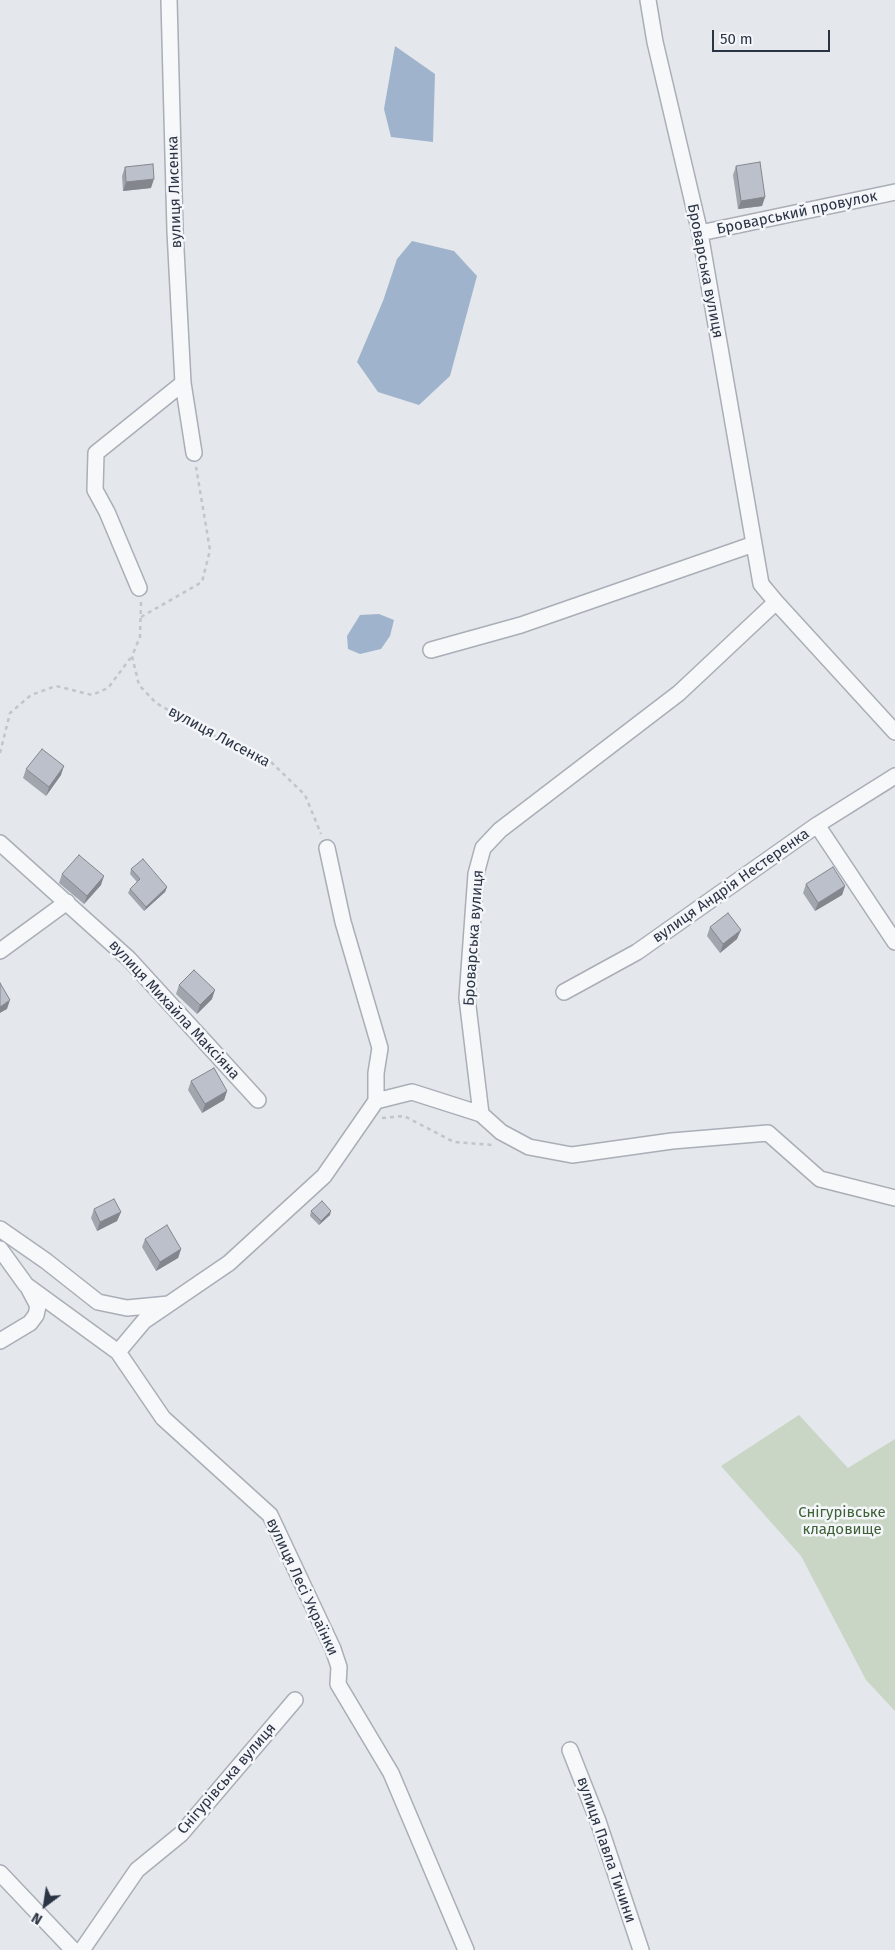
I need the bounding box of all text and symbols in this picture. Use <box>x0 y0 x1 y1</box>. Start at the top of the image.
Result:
scale bar <box>715 20 832 52</box>
text: 50 m <box>720 30 753 48</box>
street label: вулиця Лисенка <box>164 135 186 249</box>
street label: Броварський провулок <box>715 187 879 239</box>
street label: Броварська вулиця <box>683 202 727 340</box>
street label: вулиця Лисенка <box>165 703 273 771</box>
street label: вулиця Андрія Нестеренка <box>649 825 813 947</box>
street label: Броварська вулиця <box>460 869 488 1007</box>
street label: вулиця Михайла Максіяна <box>105 937 243 1083</box>
park label: Снігурівське кладовище <box>798 1504 886 1539</box>
street label: вулиця Лесі Українки <box>262 1515 342 1659</box>
street label: Снігурівська вулиця <box>174 1720 280 1838</box>
street label: вулиця Павла Тичини <box>573 1775 639 1925</box>
north arrow <box>20 1880 70 1930</box>
text: N <box>29 1909 45 1928</box>

